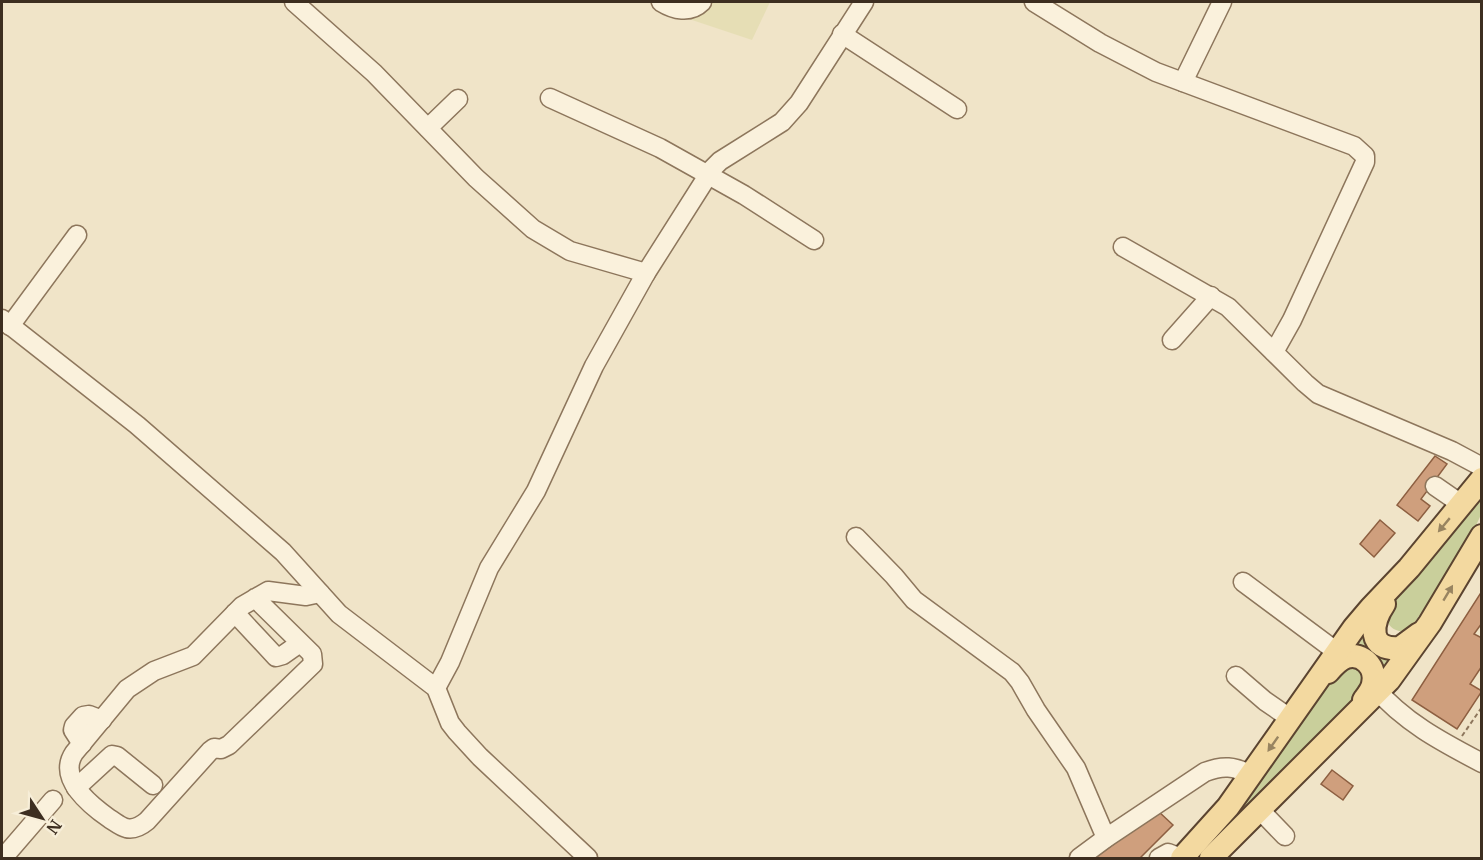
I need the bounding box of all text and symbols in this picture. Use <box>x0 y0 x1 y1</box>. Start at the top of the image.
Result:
one-way arrow <box>1438 517 1451 533</box>
one-way arrow <box>1443 585 1454 601</box>
one-way arrow <box>1268 736 1279 752</box>
north arrow <box>12 788 72 848</box>
text: N <box>42 816 66 838</box>

